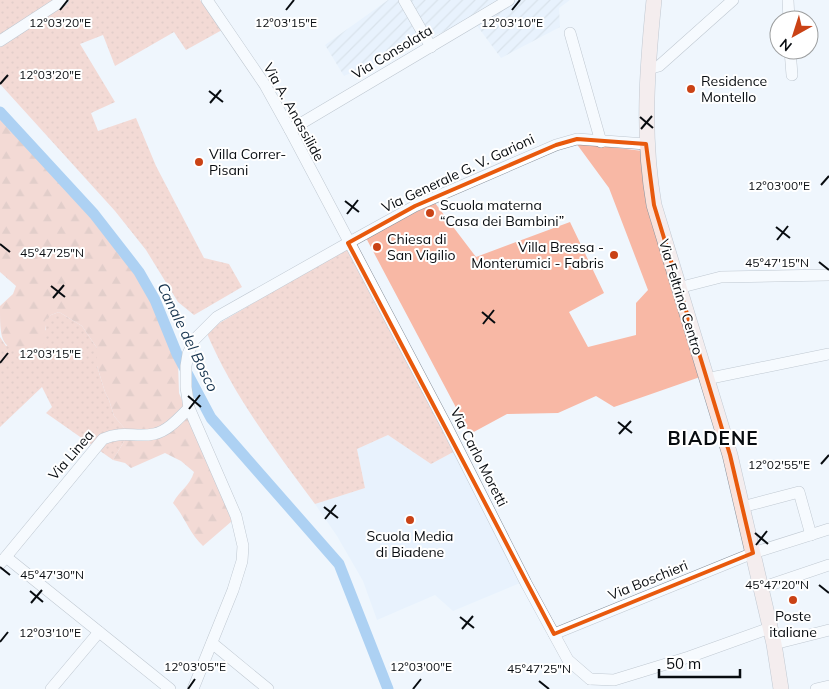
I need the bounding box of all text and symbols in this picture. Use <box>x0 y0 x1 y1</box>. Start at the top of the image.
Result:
north arrow <box>769 10 819 60</box>
text: 12°03'20"E <box>29 15 91 30</box>
text: 12°03'15"E <box>255 15 317 30</box>
text: 12°03'10"E <box>481 15 543 30</box>
street label: Via Consolata <box>349 21 435 83</box>
text: N <box>776 35 796 55</box>
street label: Via A. Anassilide <box>260 60 328 164</box>
text: 12°03'20"E <box>19 67 81 82</box>
place label: Residence Montello <box>701 72 767 106</box>
marker: Residence Montello <box>685 83 697 95</box>
street label: Via Generale G. V. Garioni <box>379 130 537 216</box>
place label: Villa Correr- Pisani <box>209 145 286 179</box>
marker: Villa Correr- Pisani <box>193 156 205 168</box>
text: 12°03'00"E <box>748 178 810 193</box>
place label: Scuola materna “Casa dei Bambini” <box>440 196 564 230</box>
marker: Scuola materna “Casa dei Bambini” <box>424 207 436 219</box>
place label: Chiesa di San Vigilio <box>387 230 456 264</box>
street label: Via Feltrina Centro <box>655 237 707 357</box>
place label: Villa Bressa - Monterumici - Fabris <box>471 238 604 272</box>
marker: Chiesa di San Vigilio <box>371 241 383 253</box>
text: 45°47'25"N <box>20 245 84 260</box>
marker: Villa Bressa - Monterumici - Fabris <box>608 249 620 261</box>
text: 45°47'15"N <box>745 255 809 270</box>
water label: Canale del Bosco <box>153 279 223 395</box>
text: 12°03'15"E <box>19 346 81 361</box>
street label: Via Carlo Moretti <box>446 405 512 509</box>
street label: Via Linea <box>44 426 98 484</box>
district label: BIADENE <box>667 426 759 450</box>
text: 12°02'55"E <box>748 457 810 472</box>
marker: Scuola Media di Biadene <box>404 514 416 526</box>
place label: Scuola Media di Biadene <box>367 527 453 561</box>
street label: Via Boschieri <box>606 556 690 604</box>
text: 45°47'30"N <box>20 567 84 582</box>
text: 45°47'20"N <box>745 577 809 592</box>
marker: Poste italiane <box>787 594 799 606</box>
place label: Poste italiane <box>769 607 817 641</box>
text: 12°03'10"E <box>19 625 81 640</box>
scale bar <box>659 646 740 678</box>
text: 50 m <box>666 654 701 673</box>
text: 12°03'05"E <box>164 659 226 674</box>
text: 12°03'00"E <box>390 659 452 674</box>
text: 45°47'25"N <box>507 661 571 676</box>

